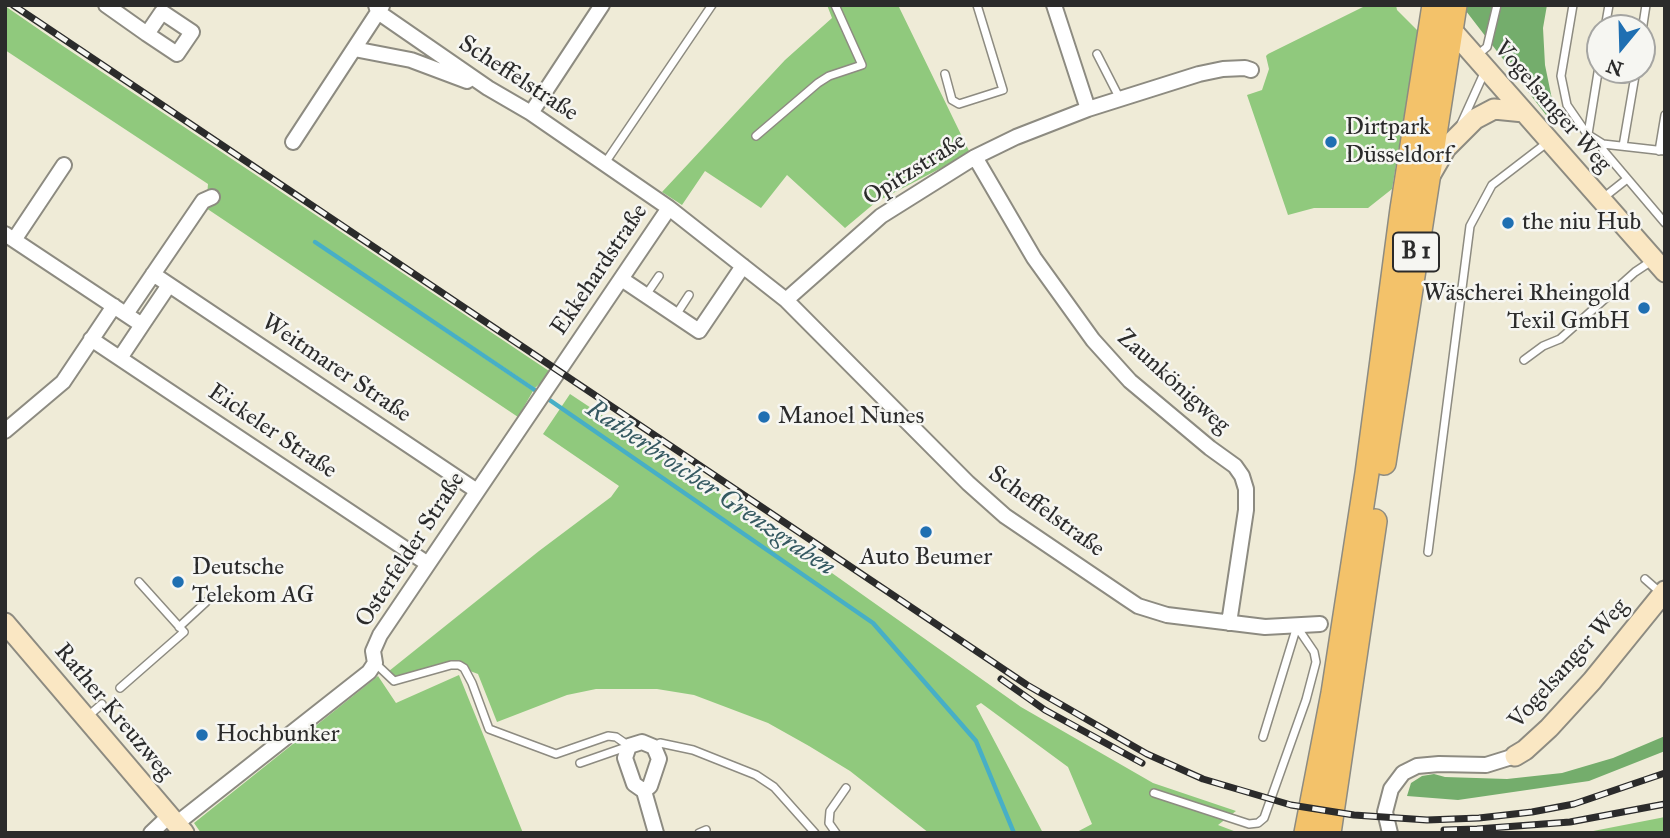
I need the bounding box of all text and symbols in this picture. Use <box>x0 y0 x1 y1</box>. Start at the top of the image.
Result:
north arrow <box>1586 14 1656 84</box>
street label: Scheffelstraße <box>453 30 583 128</box>
street label: Vogelsanger Weg <box>1487 35 1617 179</box>
text: N <box>1603 54 1626 81</box>
place label: Dirtpark Düsseldorf <box>1345 114 1452 170</box>
street label: Opitzstraße <box>859 127 971 213</box>
marker: Dirtpark Düsseldorf <box>1323 134 1339 150</box>
street label: Ekkehardstraße <box>545 199 655 341</box>
place label: the niu Hub <box>1522 209 1641 237</box>
marker: the niu Hub <box>1500 215 1516 231</box>
road number: B 1 <box>1393 232 1439 272</box>
place label: Wäscherei Rheingold Texil GmbH <box>1423 280 1630 336</box>
marker: Wäscherei Rheingold Texil GmbH <box>1636 300 1652 316</box>
street label: Weitmarer Straße <box>256 308 416 430</box>
street label: Zaunkönigweg <box>1111 324 1235 440</box>
street label: Eickeler Straße <box>202 378 342 486</box>
water label: Ratherbroicher Grenzgraben <box>580 394 840 584</box>
place label: Manoel Nunes <box>778 403 924 431</box>
marker: Manoel Nunes <box>756 409 772 425</box>
street label: Scheffelstraße <box>982 460 1110 564</box>
street label: Osterfelder Straße <box>350 467 472 633</box>
marker: Auto Beumer <box>918 524 934 540</box>
place label: Auto Beumer <box>860 544 992 572</box>
place label: Deutsche Telekom AG <box>192 554 314 610</box>
marker: Deutsche Telekom AG <box>170 574 186 590</box>
street label: Vogelsanger Weg <box>1503 593 1635 735</box>
street label: Rather Kreuzweg <box>48 638 178 786</box>
place label: Hochbunker <box>216 721 339 749</box>
marker: Hochbunker <box>194 727 210 743</box>

